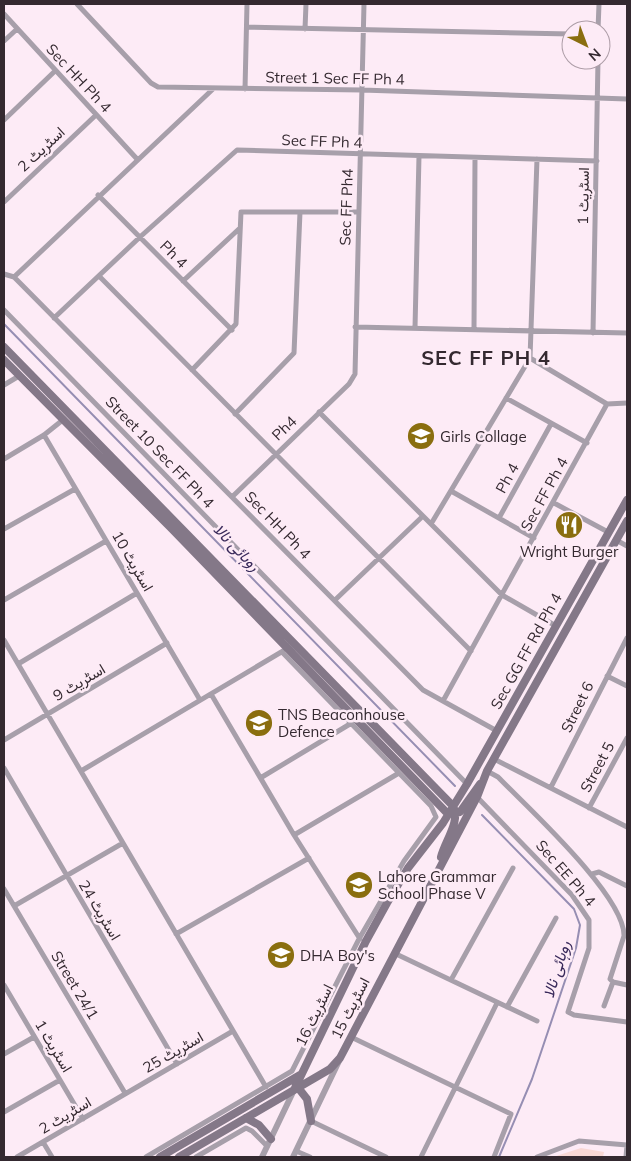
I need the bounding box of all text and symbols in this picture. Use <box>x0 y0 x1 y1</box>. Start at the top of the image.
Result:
north arrow <box>561 20 611 70</box>
street label: Sec HH Ph 4 <box>42 40 116 116</box>
text: N <box>585 44 605 65</box>
street label: Street 1 Sec FF Ph 4 <box>265 67 405 89</box>
street label: اسٹریٹ 2 <box>13 122 69 176</box>
street label: Sec FF Ph 4 <box>281 130 363 152</box>
street label: اسٹریٹ 1 <box>573 167 593 225</box>
street label: Sec FF Ph4 <box>335 168 357 246</box>
street label: Ph 4 <box>156 236 192 272</box>
district label: SEC FF PH 4 <box>421 345 551 370</box>
street label: Street 10 Sec FF Ph 4 <box>102 392 218 512</box>
street label: Ph4 <box>267 412 301 444</box>
school or university icon: Girls Collage <box>406 421 436 451</box>
place label: Girls Collage <box>440 427 527 446</box>
street label: Sec FF Ph 4 <box>516 454 572 534</box>
street label: Ph 4 <box>491 460 523 496</box>
street label: Sec HH Ph 4 <box>241 487 315 563</box>
restaurant icon: Wright Burger <box>554 510 584 540</box>
water label: روہائی نالا <box>209 519 265 576</box>
street label: اسٹریٹ 10 <box>108 527 158 595</box>
place label: Wright Burger <box>520 542 619 561</box>
street label: Sec GG FF Rd Ph 4 <box>486 590 566 712</box>
street label: اسٹریٹ 9 <box>49 659 109 705</box>
street label: Street 6 <box>557 678 597 736</box>
place label: TNS Beaconhouse Defence <box>278 705 405 741</box>
school or university icon: TNS Beaconhouse Defence <box>244 708 274 738</box>
street label: Street 5 <box>576 739 618 795</box>
street label: Sec EE Ph 4 <box>532 836 600 910</box>
place label: Lahore Grammar School Phase V <box>378 867 497 903</box>
school or university icon: Lahore Grammar School Phase V <box>344 870 374 900</box>
street label: اسٹریٹ 24 <box>75 877 125 943</box>
water label: روہائی نالا <box>538 938 575 1000</box>
school or university icon: DHA Boy's <box>266 940 296 970</box>
place label: DHA Boy's <box>300 946 375 965</box>
street label: Street 24/1 <box>47 947 103 1023</box>
street label: اسٹریٹ 15 <box>326 974 374 1042</box>
street label: اسٹریٹ 16 <box>291 981 337 1049</box>
street label: اسٹریٹ 1 <box>31 1016 77 1076</box>
street label: اسٹریٹ 25 <box>139 1027 207 1077</box>
street label: اسٹریٹ 2 <box>35 1092 95 1138</box>

